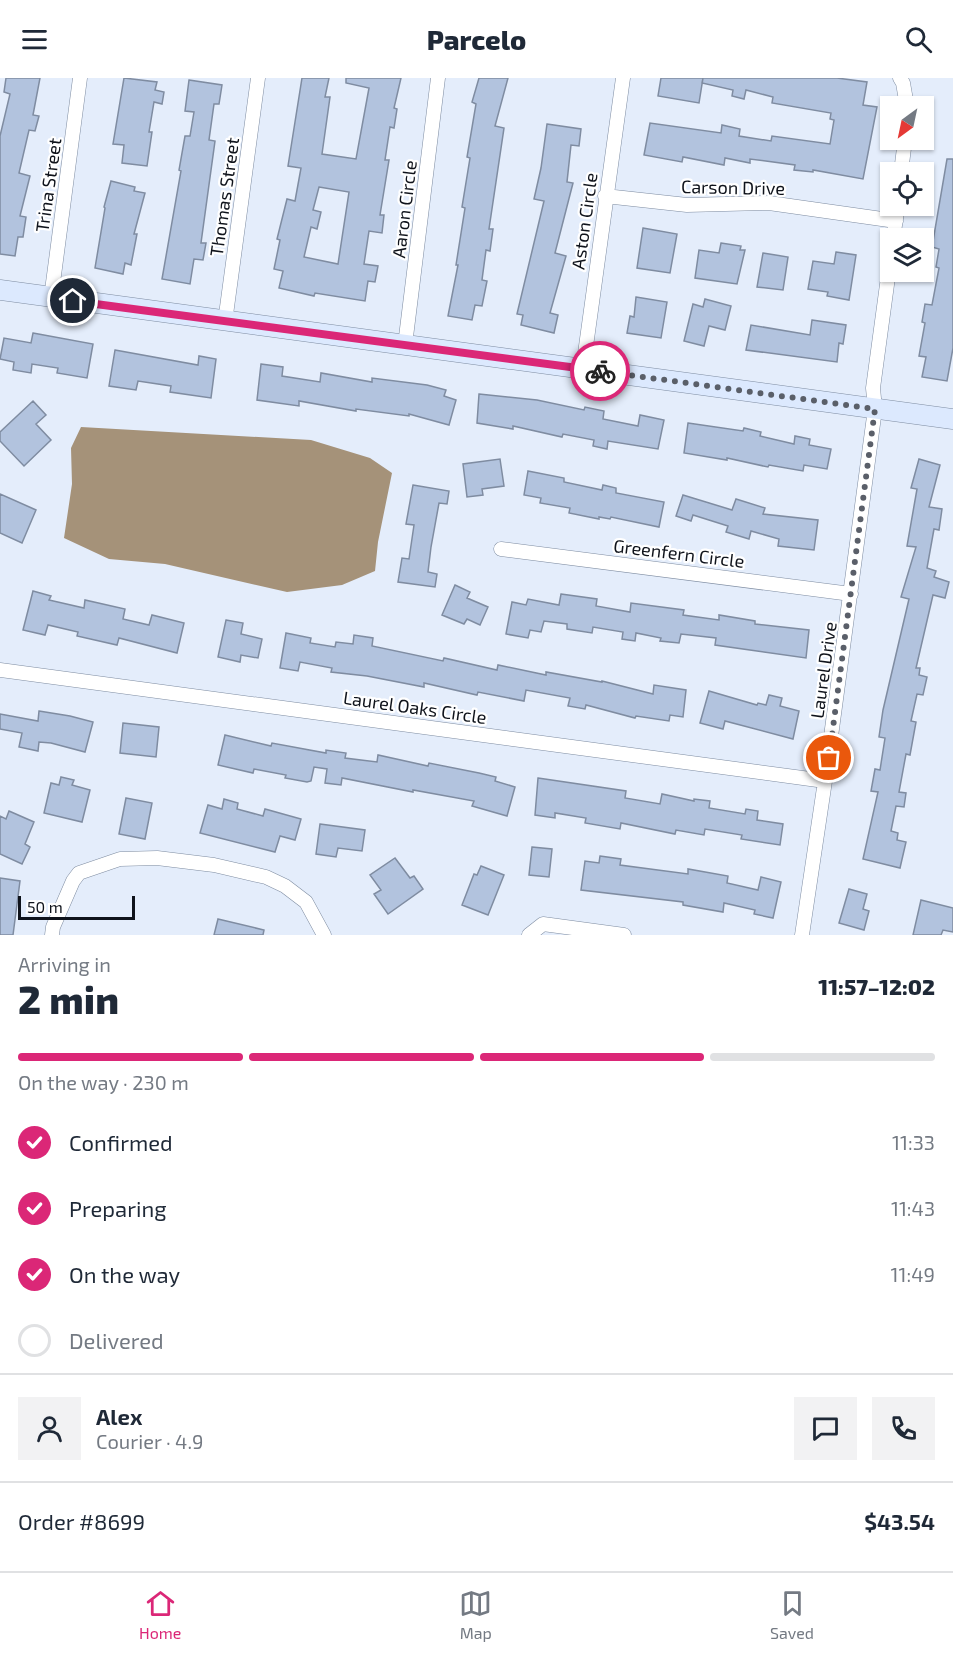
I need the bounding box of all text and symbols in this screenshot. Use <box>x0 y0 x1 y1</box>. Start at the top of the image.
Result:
icon: menu <box>18 23 51 56</box>
text: Parcelo <box>427 23 526 55</box>
icon: search <box>902 23 935 56</box>
north arrow <box>880 96 934 150</box>
map controls <box>880 96 934 282</box>
street label: Trina Street <box>31 136 66 233</box>
street label: Thomas Street <box>205 136 243 258</box>
street label: Aaron Circle <box>387 159 421 259</box>
button: locate <box>880 162 934 216</box>
street label: Aston Circle <box>566 171 602 271</box>
street label: Carson Drive <box>681 175 785 199</box>
button: layers <box>880 228 934 282</box>
pin <box>47 275 98 326</box>
icon: home <box>56 284 89 317</box>
courier <box>570 341 630 401</box>
icon: bike <box>584 355 617 388</box>
street label: Greenfern Circle <box>612 534 746 572</box>
street label: Laurel Drive <box>805 620 841 720</box>
street label: Laurel Oaks Circle <box>342 686 488 728</box>
pin <box>803 732 854 783</box>
icon: bag <box>812 741 845 774</box>
scale bar <box>18 893 135 920</box>
text: 50 m <box>27 897 63 916</box>
text: Arriving in <box>18 952 111 976</box>
text: 11:57–12:02 <box>818 973 935 999</box>
text: 2 min <box>18 975 119 1022</box>
text: On the way · 230 m <box>18 1070 189 1094</box>
icon: check <box>18 1126 51 1159</box>
text: Confirmed <box>69 1129 173 1155</box>
text: 11:33 <box>892 1130 935 1154</box>
icon: check <box>18 1192 51 1225</box>
text: Preparing <box>69 1195 167 1221</box>
text: 11:43 <box>891 1196 935 1220</box>
icon: check <box>18 1258 51 1291</box>
text: On the way <box>69 1261 180 1287</box>
text: 11:49 <box>891 1262 935 1286</box>
text: Delivered <box>69 1327 164 1353</box>
button: person <box>18 1397 81 1460</box>
button: chat <box>794 1397 857 1460</box>
button: phone <box>872 1397 935 1460</box>
text: Alex <box>96 1403 142 1429</box>
text: Courier · 4.9 <box>96 1429 203 1453</box>
text: Order #8699 <box>18 1508 145 1534</box>
text: $43.54 <box>864 1508 935 1534</box>
tab: Home <box>139 1587 181 1642</box>
tab: Map <box>459 1587 492 1642</box>
tab: Saved <box>770 1587 814 1642</box>

